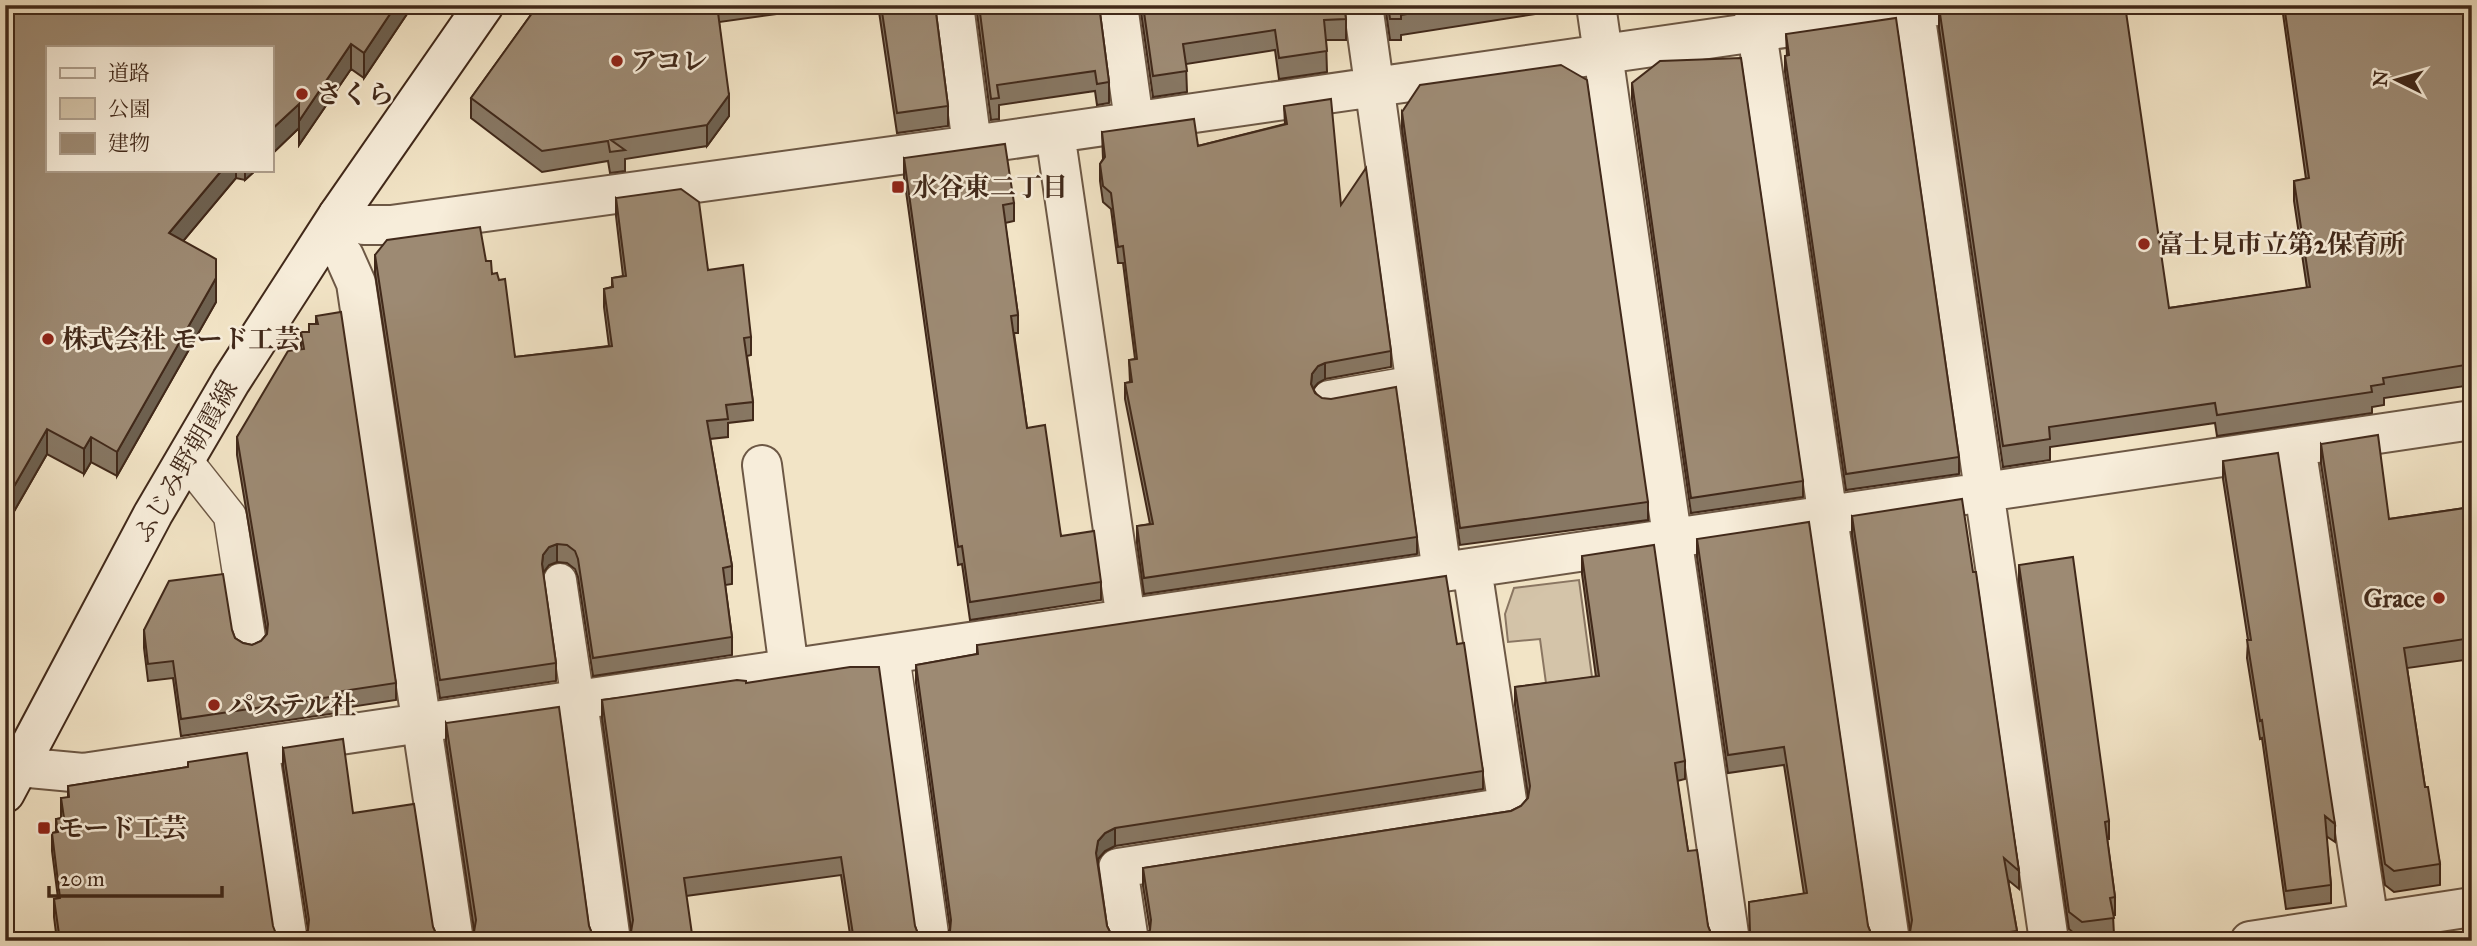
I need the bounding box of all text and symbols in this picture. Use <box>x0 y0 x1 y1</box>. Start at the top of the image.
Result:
place label: アコレ <box>631 45 708 77</box>
legend <box>46 46 273 172</box>
north arrow <box>2362 46 2432 116</box>
marker: アコレ <box>609 53 625 69</box>
text: 道路 <box>108 60 150 86</box>
text: N <box>2368 70 2393 88</box>
place label: さくら <box>316 78 394 110</box>
marker: さくら <box>294 86 310 102</box>
text: 公園 <box>108 96 150 122</box>
text: 建物 <box>108 130 150 156</box>
place label: 水谷東二丁目 <box>912 171 1068 203</box>
marker: 水谷東二丁目 <box>890 179 906 195</box>
place label: 富士見市立第2保育所 <box>2158 228 2405 260</box>
marker: 富士見市立第2保育所 <box>2136 236 2152 252</box>
place label: 株式会社 モード工芸 <box>62 323 301 355</box>
marker: 株式会社 モード工芸 <box>40 331 56 347</box>
street label: ふじみ野朝霞線 <box>126 374 244 548</box>
place label: Grace <box>2363 582 2425 614</box>
marker: Grace <box>2431 590 2447 606</box>
place label: パステル社 <box>228 689 356 721</box>
marker: パステル社 <box>206 697 222 713</box>
place label: モード工芸 <box>58 812 187 844</box>
marker: モード工芸 <box>36 820 52 836</box>
scale bar <box>49 855 222 899</box>
text: 20 m <box>60 866 105 892</box>

